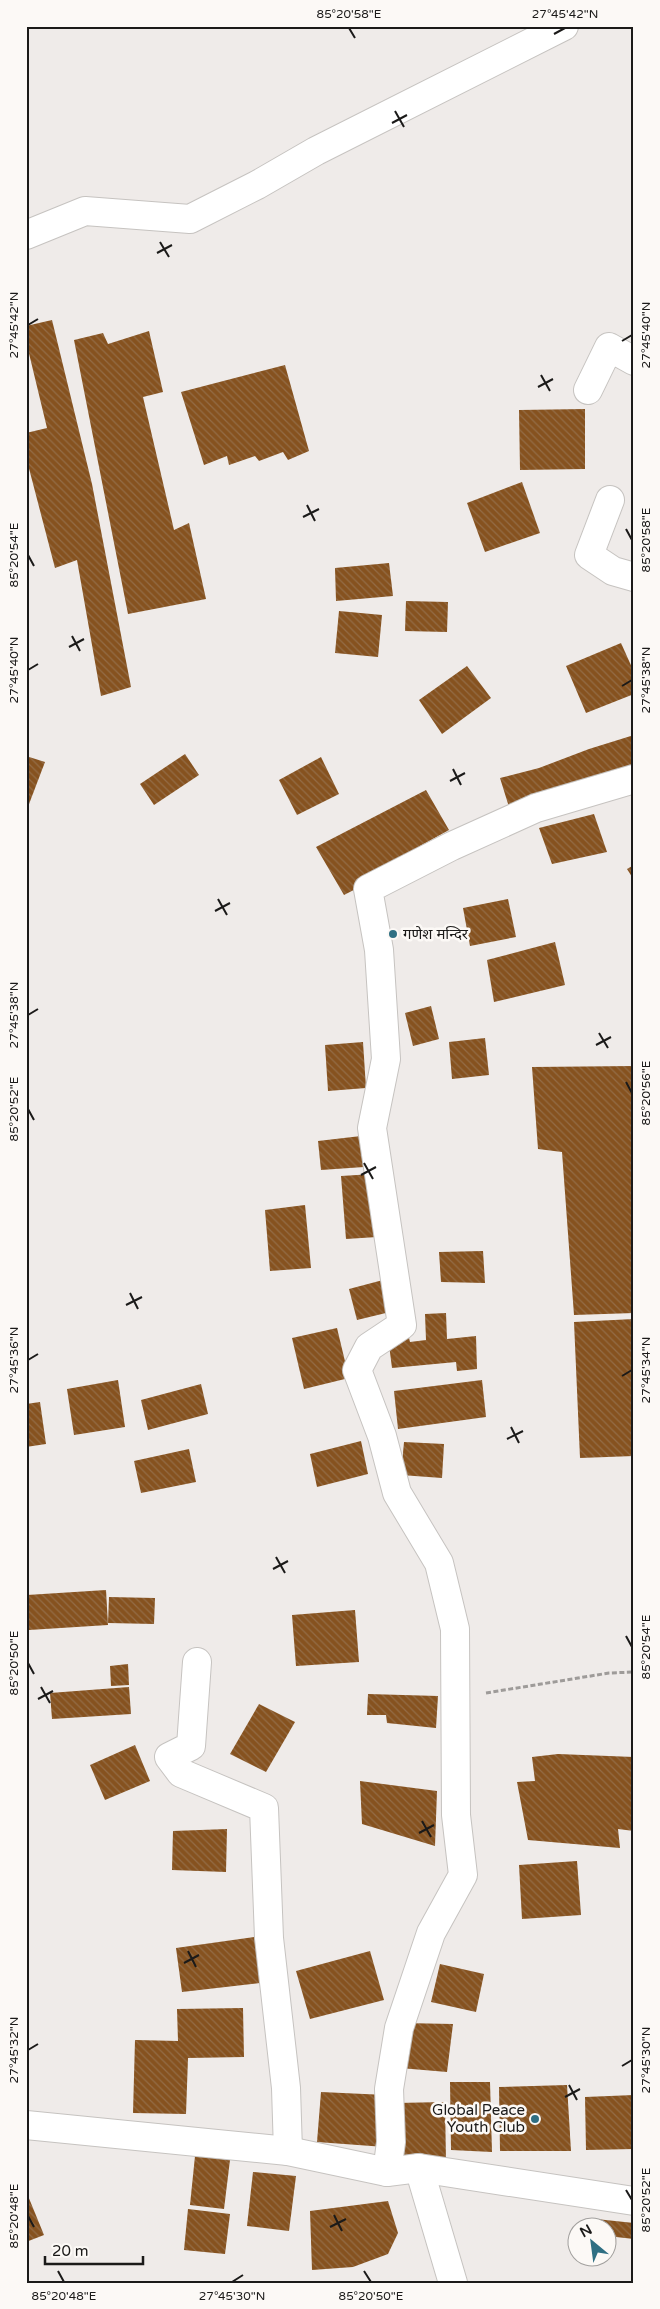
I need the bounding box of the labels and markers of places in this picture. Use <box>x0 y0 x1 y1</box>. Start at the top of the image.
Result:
place label: गणेश मन्दिर <box>403 925 469 943</box>
marker: गणेश मन्दिर <box>387 928 399 940</box>
place label: Global Peace Youth Club <box>432 2101 525 2136</box>
marker: Global Peace Youth Club <box>529 2113 541 2125</box>

